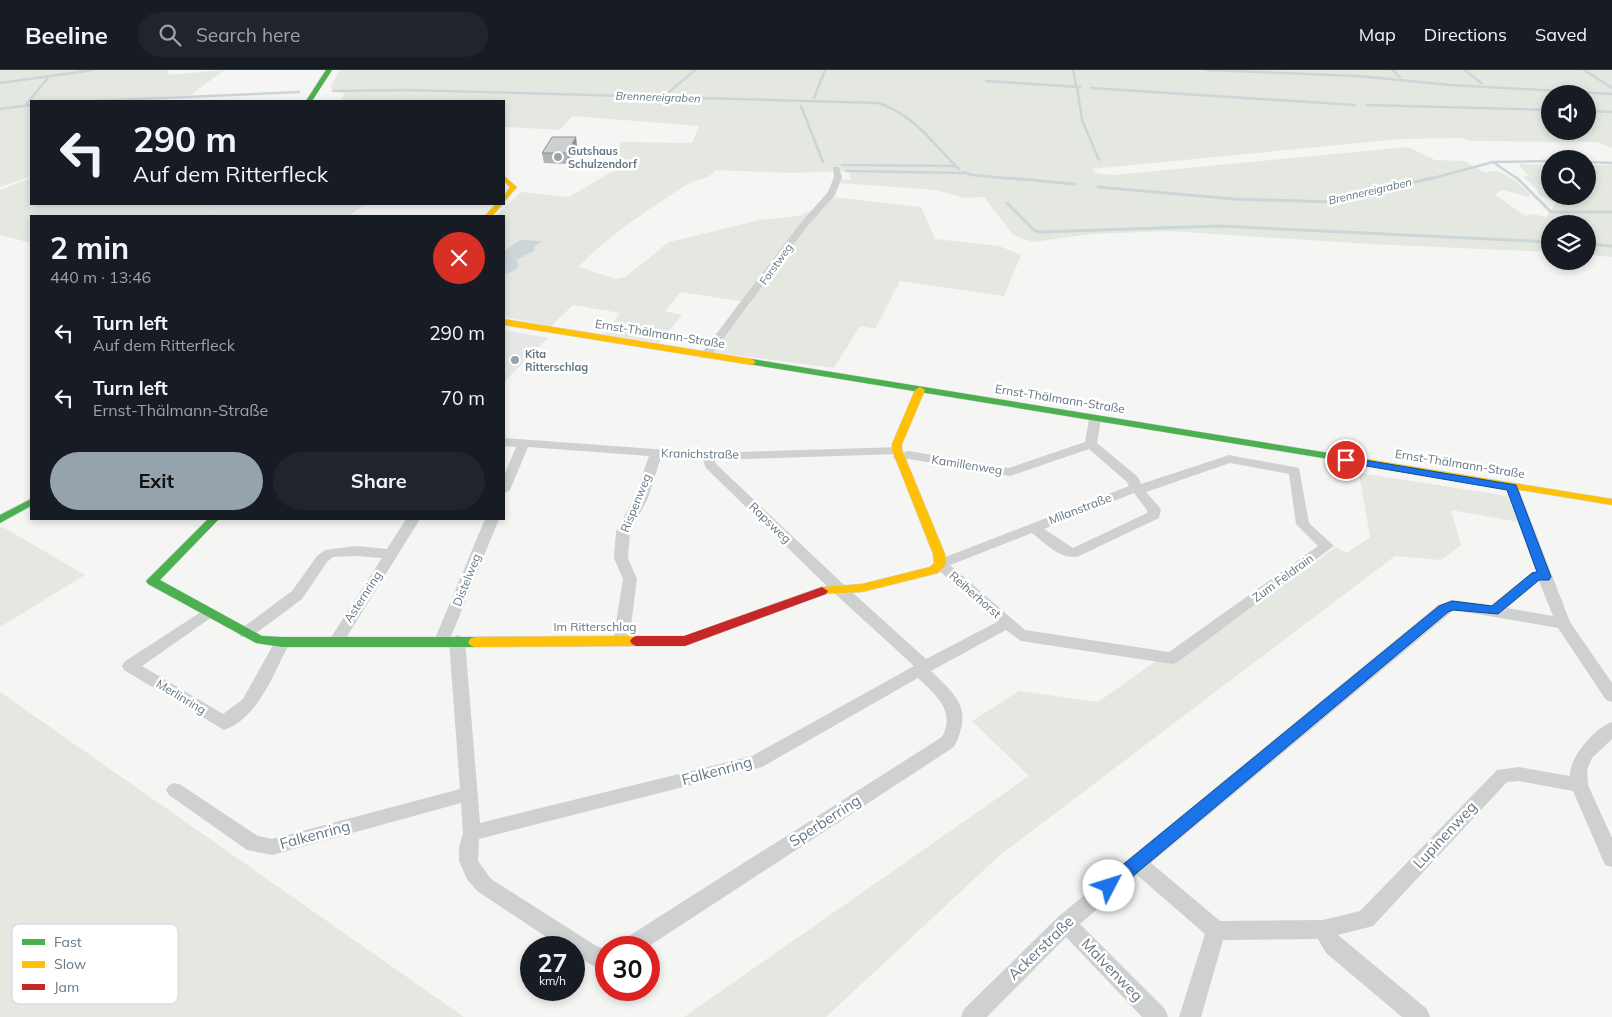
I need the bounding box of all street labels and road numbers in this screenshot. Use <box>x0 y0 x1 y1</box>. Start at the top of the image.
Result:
street label: Forstweg <box>756 241 796 287</box>
street label: Ernst-Thälmann-Straße <box>594 316 726 351</box>
street label: Ernst-Thälmann-Straße <box>994 381 1126 416</box>
street label: Kranichstraße <box>661 445 739 462</box>
street label: Ernst-Thälmann-Straße <box>1394 446 1526 481</box>
street label: Kamillenweg <box>931 452 1004 478</box>
street label: Rispenweg <box>617 471 654 534</box>
street label: Milanstraße <box>1046 490 1113 527</box>
street label: Rapsweg <box>746 499 794 546</box>
street label: Zum Feldrain <box>1249 550 1316 605</box>
street label: Distelweg <box>449 551 484 608</box>
street label: Asternring <box>340 568 385 625</box>
street label: Reiherhorst <box>946 568 1004 621</box>
street label: Im Ritterschlag <box>553 619 637 634</box>
street label: Merlinring <box>154 676 209 717</box>
street label: Falkenring <box>680 752 754 789</box>
street label: Sperberring <box>785 790 864 851</box>
street label: Lupinenweg <box>1409 797 1481 872</box>
street label: Falkenring <box>278 816 352 853</box>
street label: Ackerstraße <box>1004 912 1078 984</box>
street label: Malvenweg <box>1078 934 1147 1005</box>

